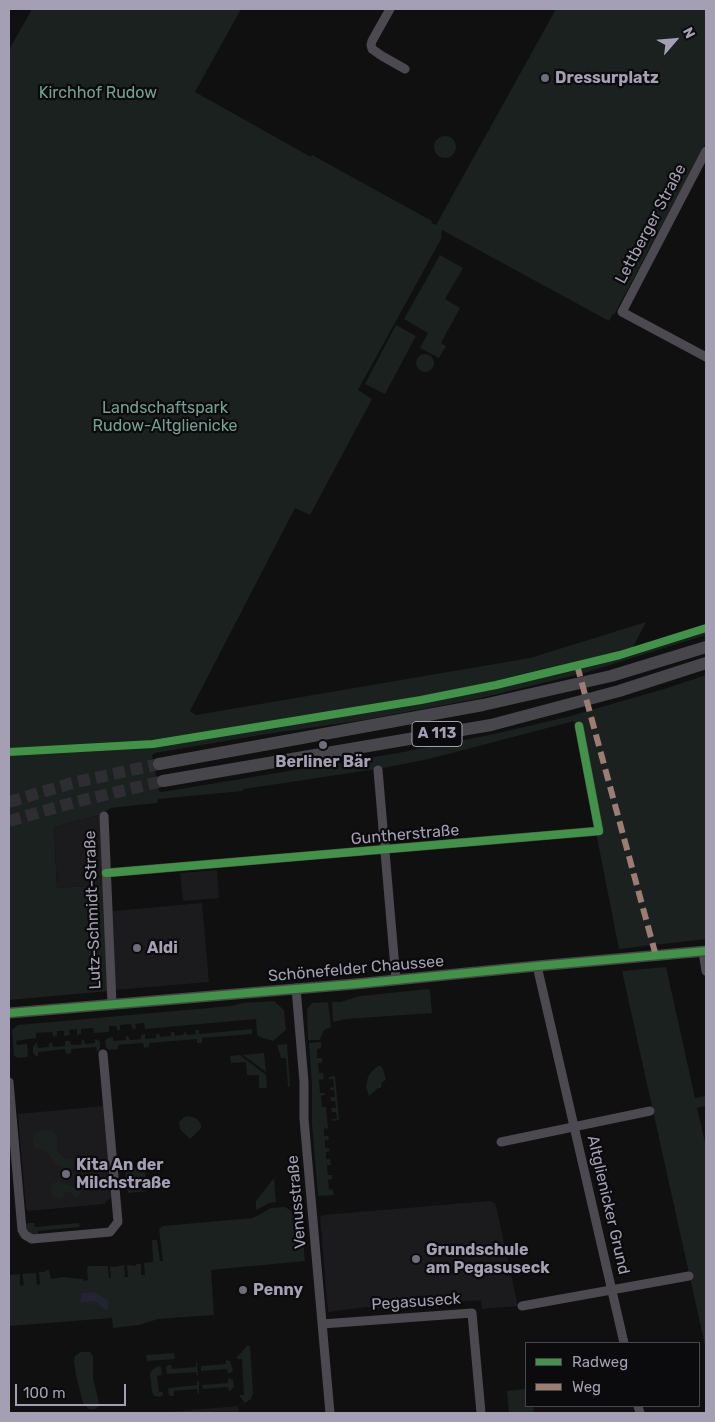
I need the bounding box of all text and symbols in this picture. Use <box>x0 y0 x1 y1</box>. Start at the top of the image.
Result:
north arrow <box>650 15 700 65</box>
text: N <box>679 25 699 41</box>
place label: Dressurplatz <box>555 68 659 88</box>
marker: Dressurplatz <box>539 72 551 84</box>
park label: Kirchhof Rudow <box>39 83 157 103</box>
street label: Lettberger Straße <box>611 161 691 287</box>
park label: Landschaftspark Rudow-Altglienicke <box>93 398 237 436</box>
road number: A 113 <box>412 722 462 746</box>
marker: Berliner Bär <box>317 739 329 751</box>
place label: Berliner Bär <box>275 752 371 772</box>
street label: Guntherstraße <box>350 821 460 849</box>
street label: Lutz-Schmidt-Straße <box>81 830 105 990</box>
place label: Aldi <box>147 938 178 958</box>
marker: Aldi <box>131 942 143 954</box>
street label: Schönefelder Chaussee <box>267 952 445 986</box>
street label: Altglienicker Grund <box>583 1134 633 1276</box>
place label: Kita An der Milchstraße <box>76 1155 171 1193</box>
street label: Venusstraße <box>283 1155 311 1249</box>
marker: Kita An der Milchstraße <box>60 1168 72 1180</box>
place label: Grundschule am Pegasuseck <box>426 1240 550 1278</box>
marker: Grundschule am Pegasuseck <box>410 1253 422 1265</box>
place label: Penny <box>253 1280 303 1300</box>
marker: Penny <box>237 1284 249 1296</box>
street label: Pegasuseck <box>371 1289 461 1315</box>
legend <box>525 1342 700 1407</box>
text: Radweg <box>572 1353 628 1371</box>
scale bar <box>18 1374 129 1406</box>
text: Weg <box>572 1378 601 1396</box>
text: 100 m <box>23 1384 65 1402</box>

